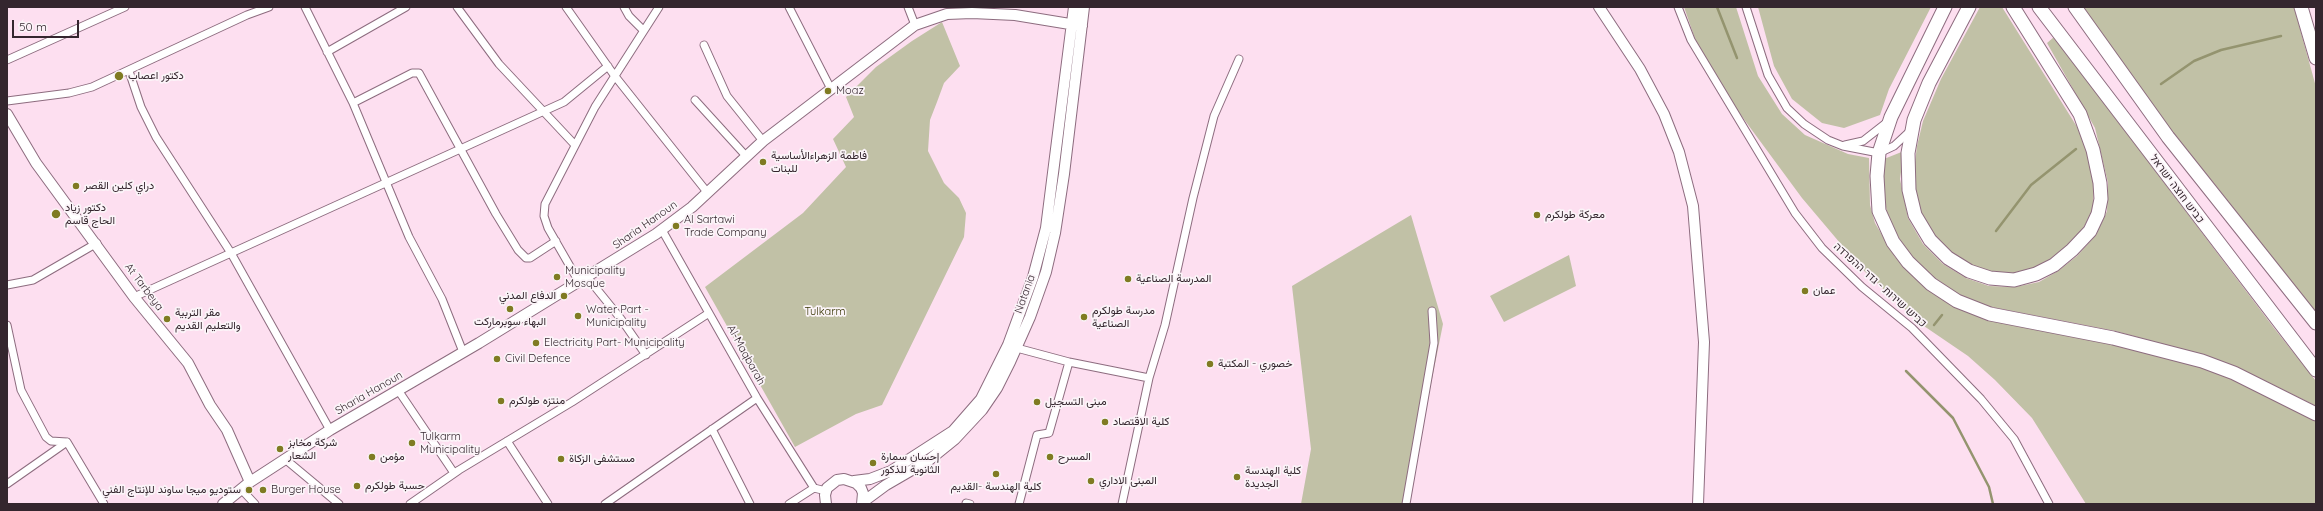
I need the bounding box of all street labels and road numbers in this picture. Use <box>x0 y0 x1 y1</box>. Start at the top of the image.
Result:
street label: כביש חוצה ישראל <box>2147 152 2207 226</box>
street label: Sharia Hanoun <box>610 198 680 252</box>
street label: כביש שירות - גדר ההפרדה <box>1831 240 1929 330</box>
street label: At Tarbeya <box>122 261 166 313</box>
street label: Natania <box>1012 273 1038 315</box>
street label: Al-Maqbarah <box>724 323 768 387</box>
street label: Sharia Hanoun <box>333 368 405 418</box>

